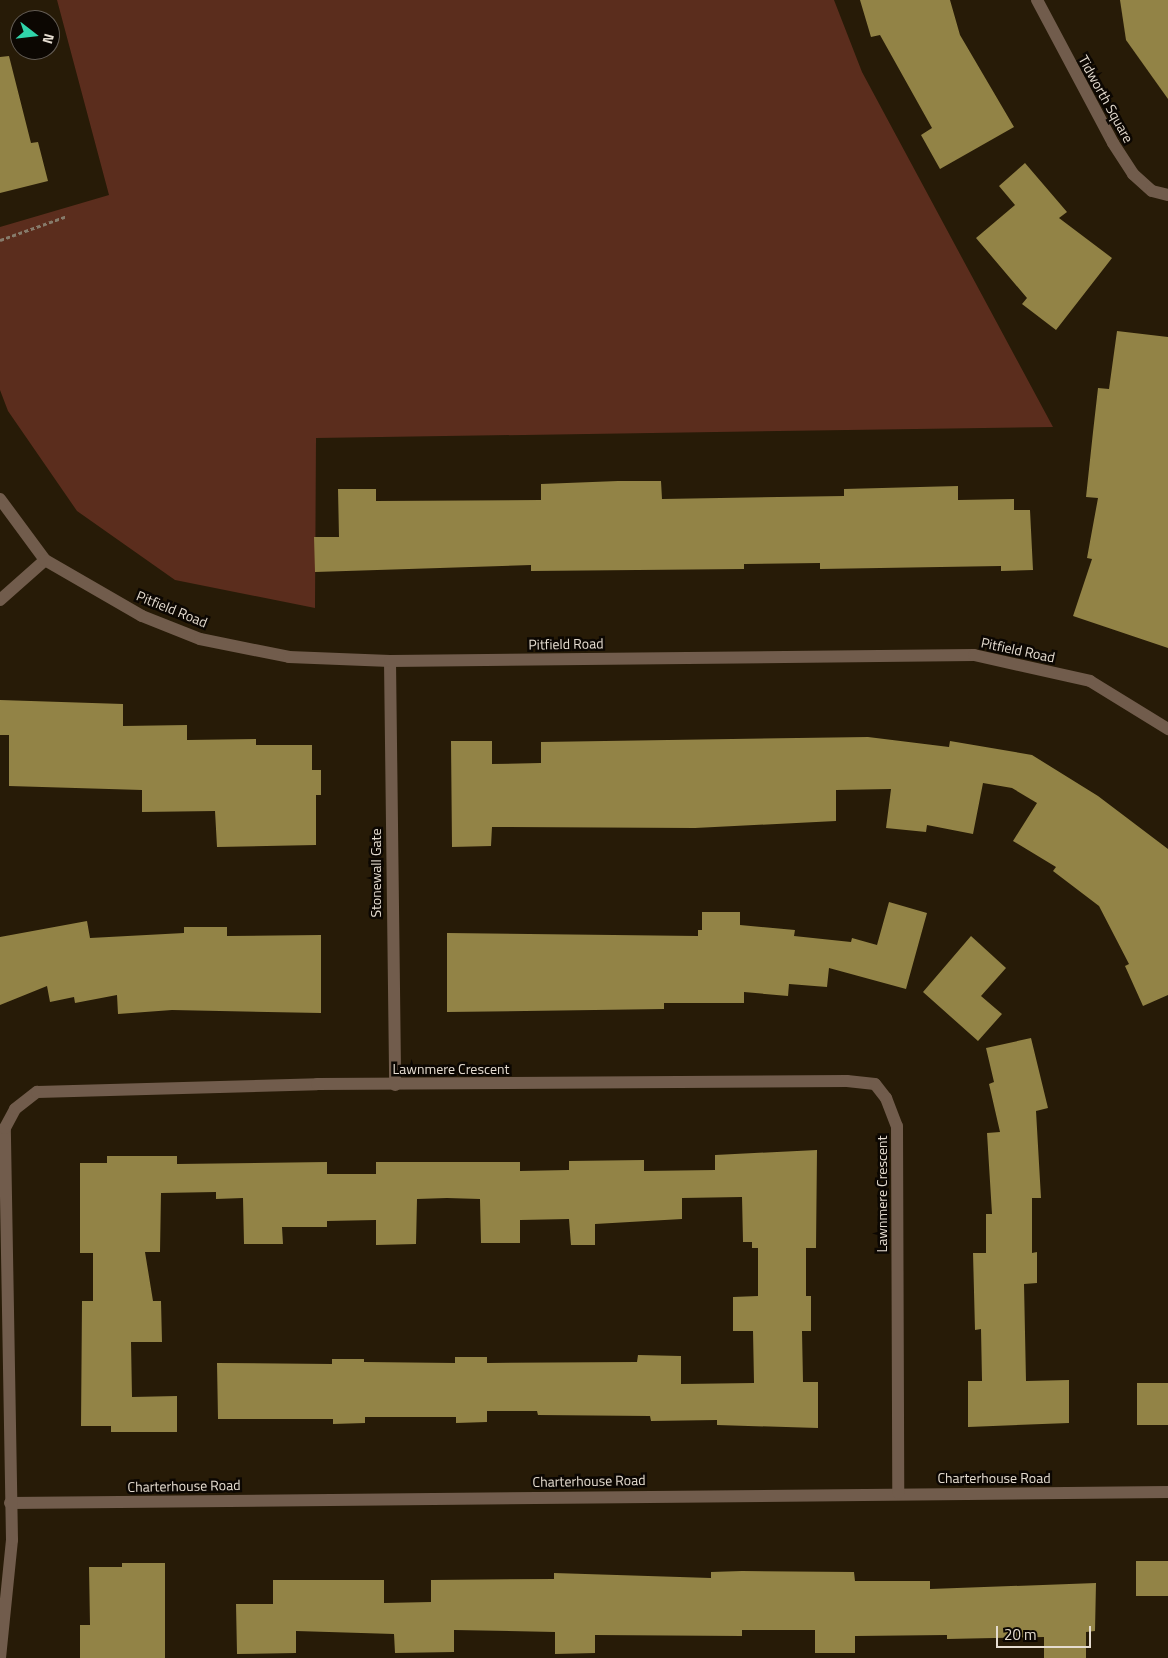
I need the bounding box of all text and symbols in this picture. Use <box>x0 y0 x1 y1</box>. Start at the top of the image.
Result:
north arrow <box>10 10 60 60</box>
text: N <box>38 31 60 47</box>
street label: Tidworth Square <box>1075 52 1137 146</box>
street label: Pitfield Road <box>134 587 210 631</box>
street label: Pitfield Road <box>980 634 1056 666</box>
street label: Pitfield Road <box>528 635 604 653</box>
street label: Stonewall Gate <box>368 828 384 918</box>
street label: Lawnmere Crescent <box>393 1061 509 1077</box>
street label: Lawnmere Crescent <box>874 1136 890 1252</box>
street label: Charterhouse Road <box>937 1470 1051 1486</box>
street label: Charterhouse Road <box>532 1472 646 1490</box>
street label: Charterhouse Road <box>127 1477 241 1495</box>
scale bar <box>998 1616 1093 1648</box>
text: 20 m <box>1004 1623 1037 1646</box>

